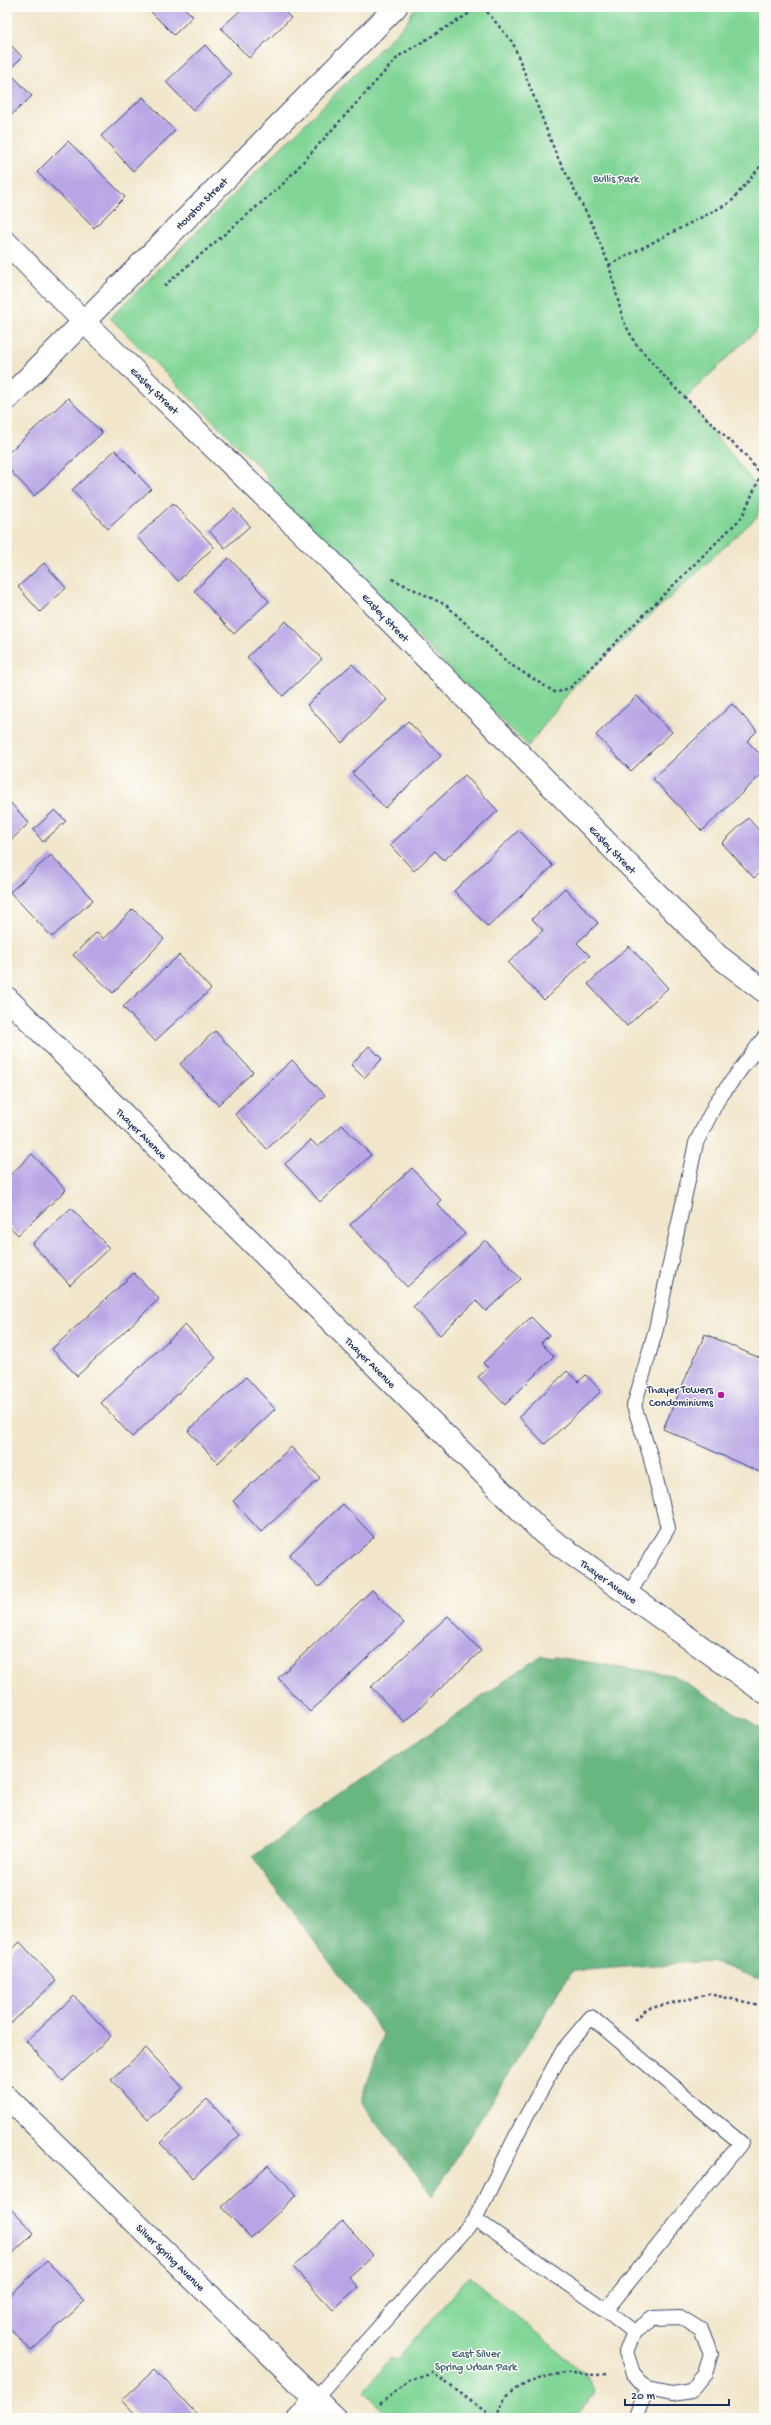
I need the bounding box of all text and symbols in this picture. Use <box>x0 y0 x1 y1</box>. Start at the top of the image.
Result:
park label: Bullis Park <box>592 174 640 186</box>
street label: Houston Street <box>174 175 232 233</box>
street label: Easley Street <box>127 365 181 418</box>
street label: Easley Street <box>359 592 412 646</box>
street label: Easley Street <box>586 824 639 878</box>
street label: Thayer Avenue <box>112 1106 169 1163</box>
street label: Thayer Avenue <box>341 1335 398 1392</box>
place label: Thayer Towers Condominiums <box>646 1385 714 1410</box>
marker: Thayer Towers Condominiums <box>716 1390 726 1400</box>
street label: Thayer Avenue <box>576 1558 639 1607</box>
street label: Silver Spring Avenue <box>133 2223 207 2295</box>
park label: East Silver Spring Urban Park <box>435 2349 518 2374</box>
scale bar <box>625 2381 729 2407</box>
text: 20 m <box>631 2390 656 2404</box>

